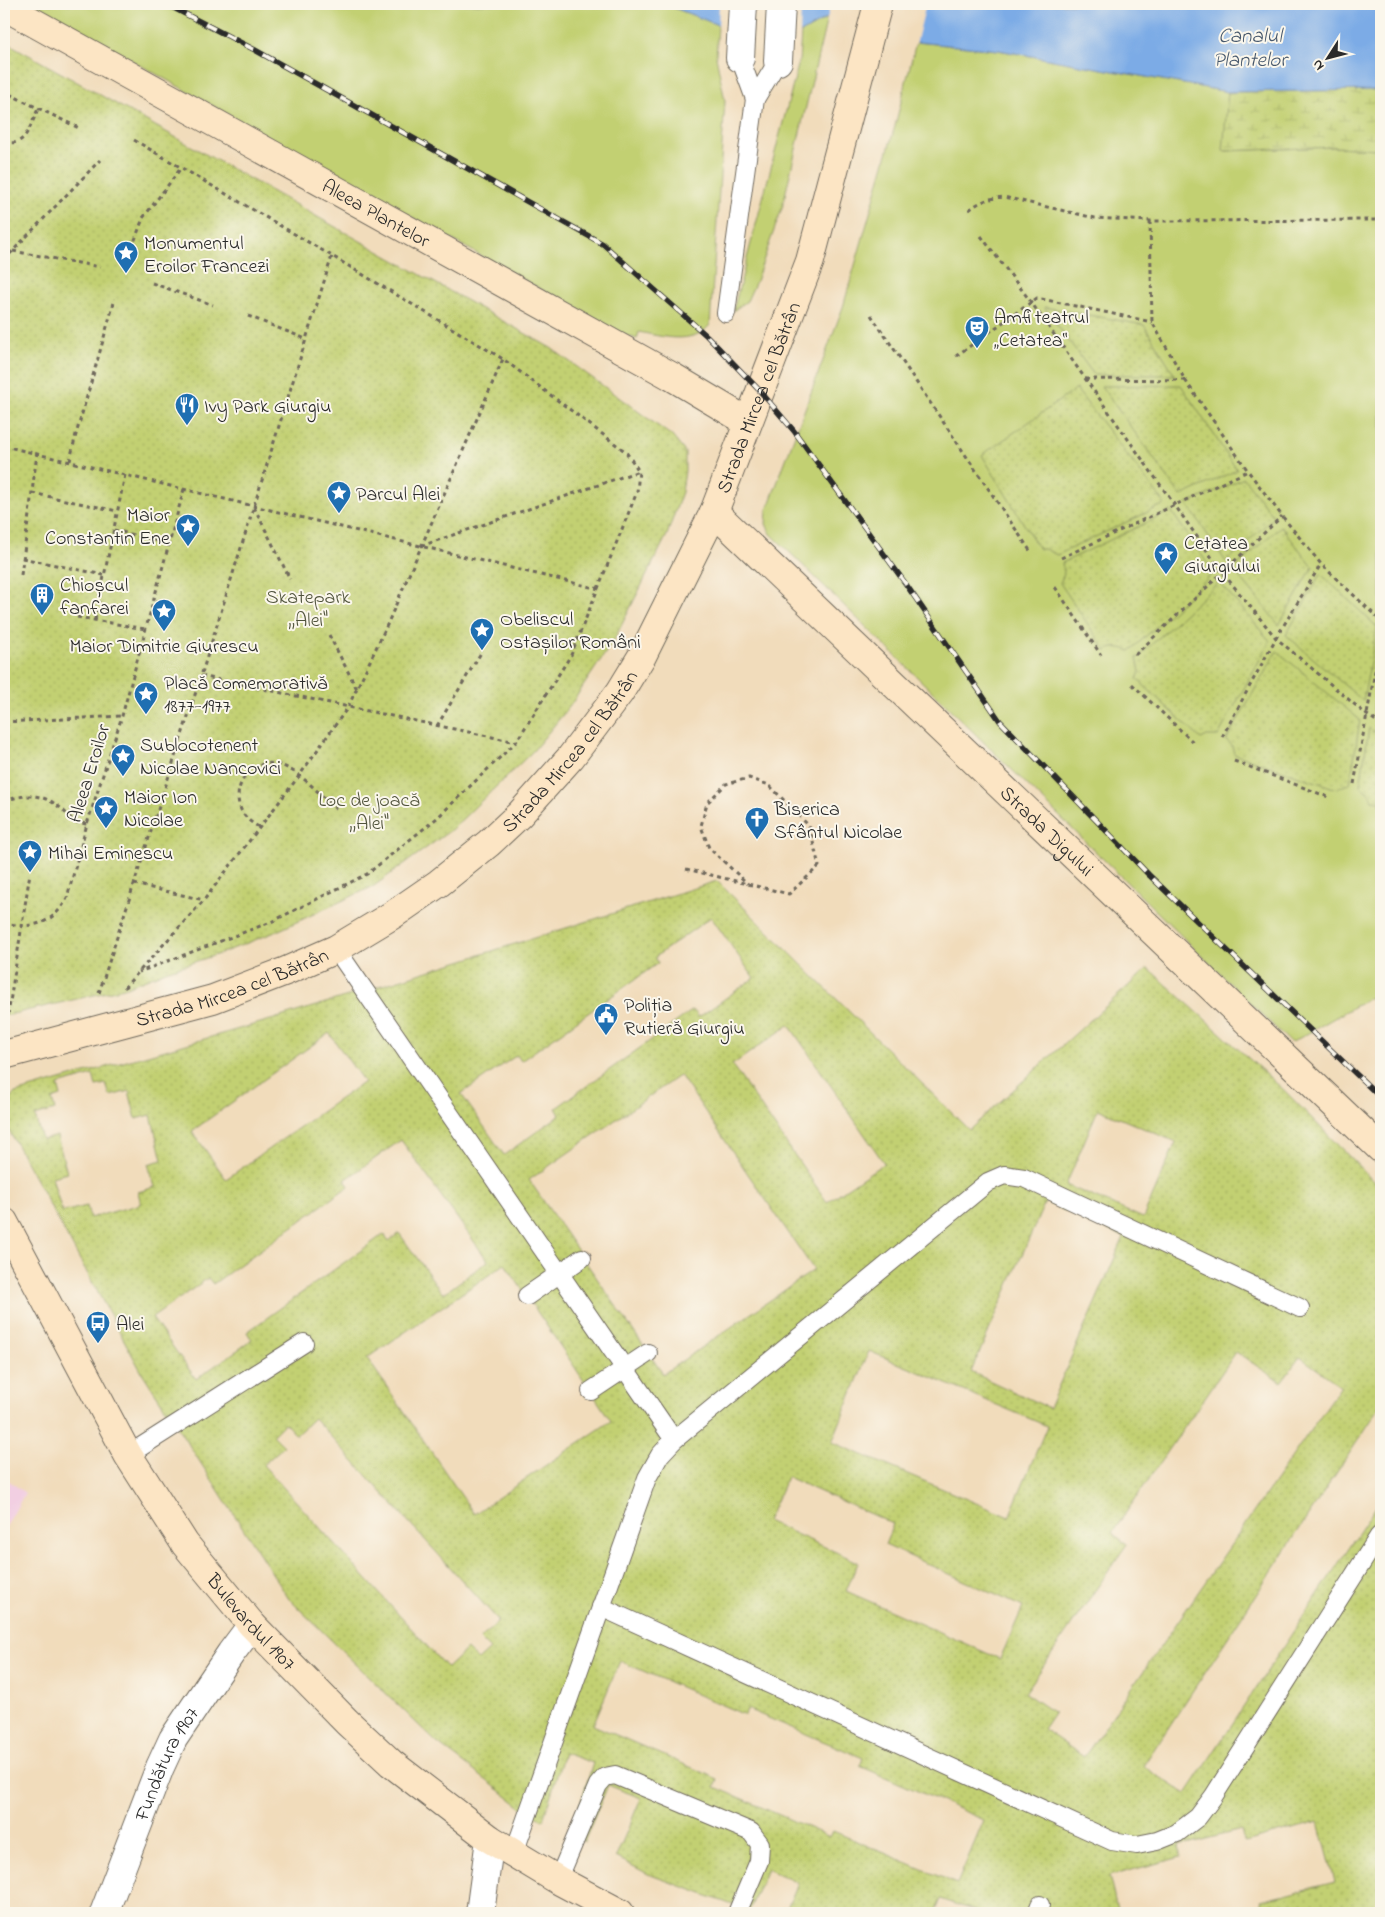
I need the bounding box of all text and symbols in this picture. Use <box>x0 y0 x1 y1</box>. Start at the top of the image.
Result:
water label: Canalul Plantelor <box>1213 22 1289 76</box>
north arrow <box>1302 32 1352 82</box>
text: N <box>1307 55 1330 75</box>
street label: Aleea Plantelor <box>316 173 435 257</box>
place label: Monumentul Eroilor Francezi <box>144 230 269 282</box>
place icon: Monumentul Eroilor Francezi <box>113 240 139 274</box>
street label: Strada Mircea cel Bătrân <box>710 298 810 498</box>
place label: Amfiteatrul „Cetatea“ <box>994 304 1089 356</box>
theatre icon: Amfiteatrul „Cetatea“ <box>964 315 990 349</box>
restaurant icon: Ivy Park Giurgiu <box>174 392 200 426</box>
place label: Ivy Park Giurgiu <box>204 393 331 423</box>
place icon: Parcul Alei <box>326 480 352 514</box>
place label: Parcul Alei <box>356 481 440 510</box>
place label: Maior Constantin Ene <box>45 502 171 554</box>
place icon: Maior Constantin Ene <box>175 513 201 547</box>
place label: Cetatea Giurgiului <box>1184 530 1260 583</box>
place icon: Cetatea Giurgiului <box>1153 541 1179 575</box>
place label: Chioșcul fanfarei <box>60 572 129 624</box>
building icon: Chioșcul fanfarei <box>29 582 55 616</box>
park label: Skatepark ,,Alei" <box>266 584 351 636</box>
place icon: Maior Dimitrie Giurescu <box>151 598 177 632</box>
place label: Obeliscul Ostașilor Români <box>500 606 641 658</box>
place icon: Obeliscul Ostașilor Români <box>469 617 495 651</box>
place label: Maior Dimitrie Giurescu <box>69 633 259 662</box>
street label: Strada Mircea cel Bătrân <box>496 666 647 841</box>
place label: Placă comemorativă 1877-1977 <box>164 670 327 722</box>
place icon: Placă comemorativă 1877-1977 <box>133 681 159 715</box>
street label: Aleea Eroilor <box>62 720 119 827</box>
place label: Sublocotenent Nicolae Nancovici <box>140 732 281 784</box>
place icon: Sublocotenent Nicolae Nancovici <box>110 743 136 777</box>
street label: Strada Digului <box>992 780 1099 884</box>
place label: Maior Ion Nicolae <box>124 784 197 836</box>
park label: Loc de joacă ,,Alei" <box>318 787 420 839</box>
place icon: Maior Ion Nicolae <box>93 795 119 829</box>
place label: Biserica Sfântul Nicolae <box>773 796 902 848</box>
church icon: Biserica Sfântul Nicolae <box>744 806 770 840</box>
place icon: Mihai Eminescu <box>17 839 43 873</box>
place label: Mihai Eminescu <box>48 840 173 869</box>
street label: Strada Mircea cel Bătrân <box>133 942 334 1036</box>
place label: Poliția Rutieră Giurgiu <box>624 992 745 1045</box>
public building icon: Poliția Rutieră Giurgiu <box>593 1002 619 1036</box>
bus stop icon: Alei <box>85 1310 111 1344</box>
place label: Alei <box>116 1311 144 1340</box>
street label: Bulevardul 1907 <box>198 1567 301 1679</box>
street label: Fundătura 1907 <box>128 1702 208 1826</box>

